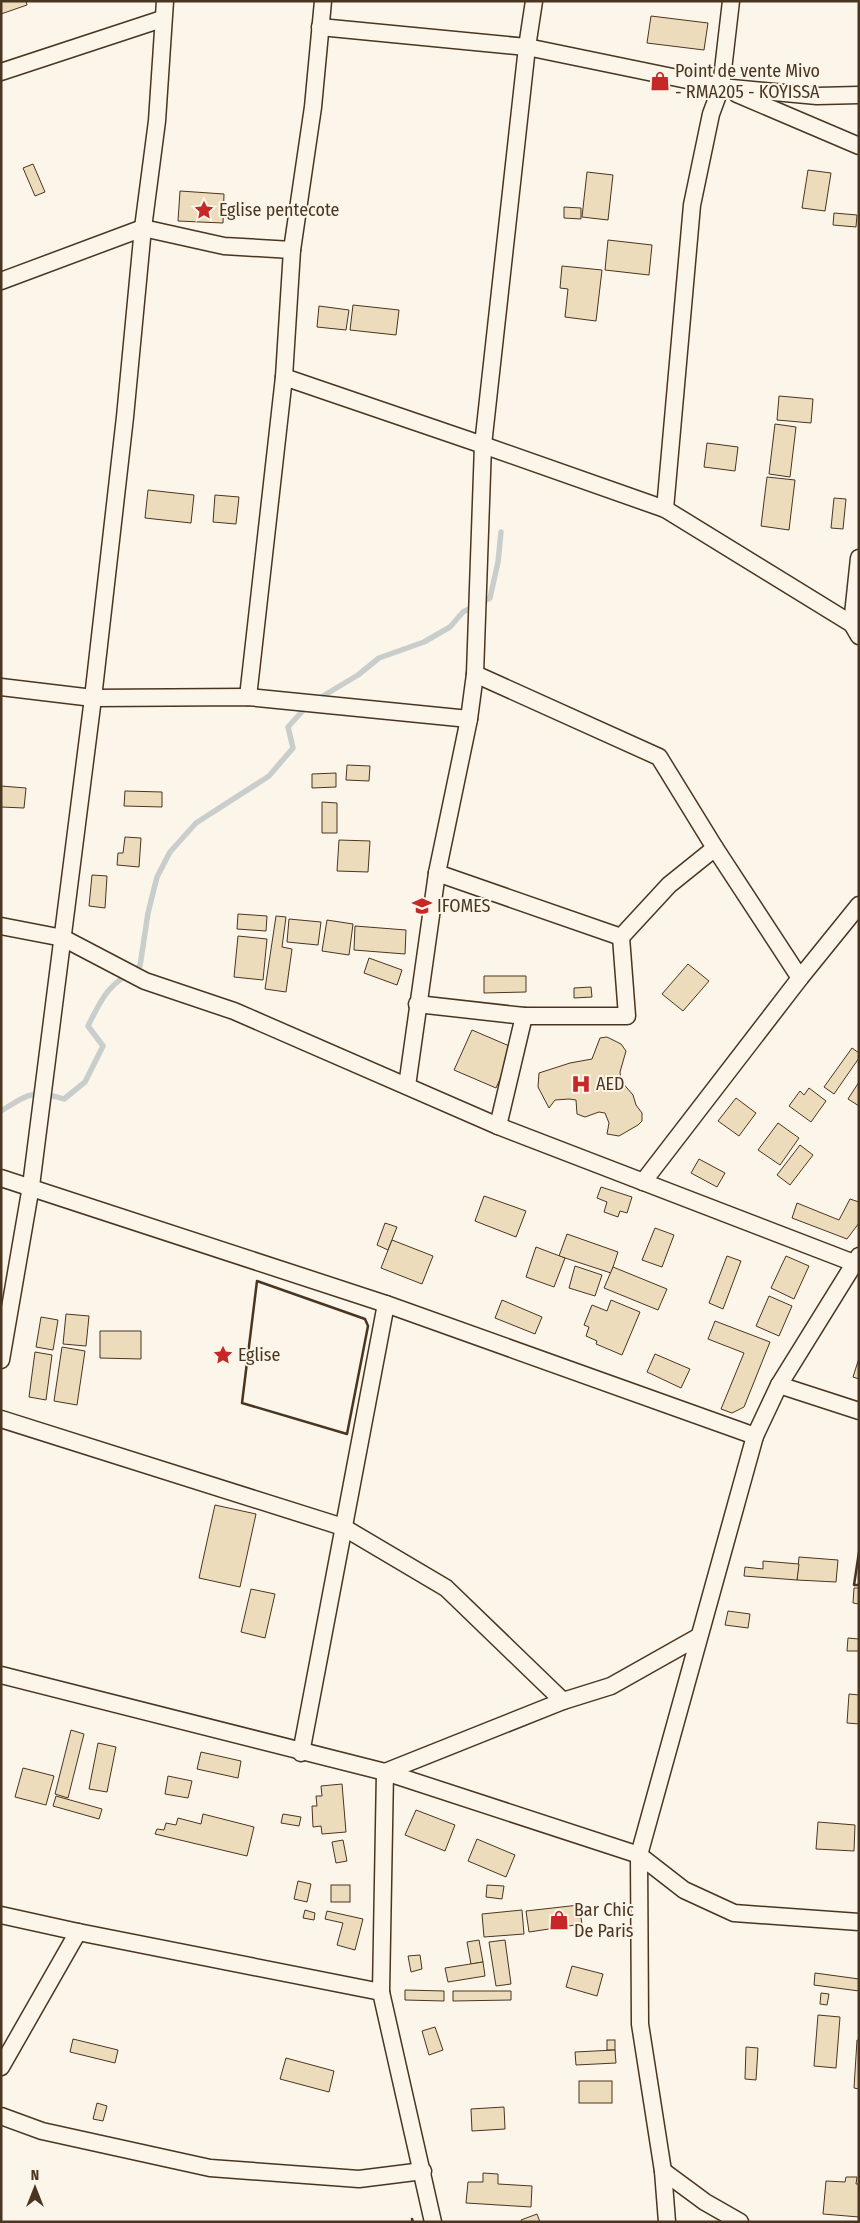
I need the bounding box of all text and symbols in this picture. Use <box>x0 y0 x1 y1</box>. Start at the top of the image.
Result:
place label: Point de vente Mivo - RMA205 - KOYISSA <box>675 60 820 103</box>
shop icon: Point de vente Mivo - RMA205 - KOYISSA <box>649 70 671 92</box>
place icon: Eglise pentecote <box>193 199 215 221</box>
place label: Eglise pentecote <box>219 199 340 221</box>
school or university icon: IFOMES <box>411 895 433 917</box>
place label: IFOMES <box>437 895 491 917</box>
hospital icon: AED <box>570 1073 592 1095</box>
place label: AED <box>596 1073 624 1095</box>
place icon: Eglise <box>212 1344 234 1366</box>
place label: Eglise <box>238 1344 281 1366</box>
place label: Bar Chic De Paris <box>574 1899 634 1942</box>
shop icon: Bar Chic De Paris <box>548 1909 570 1931</box>
north arrow <box>10 2163 60 2213</box>
text: N <box>31 2167 39 2184</box>

